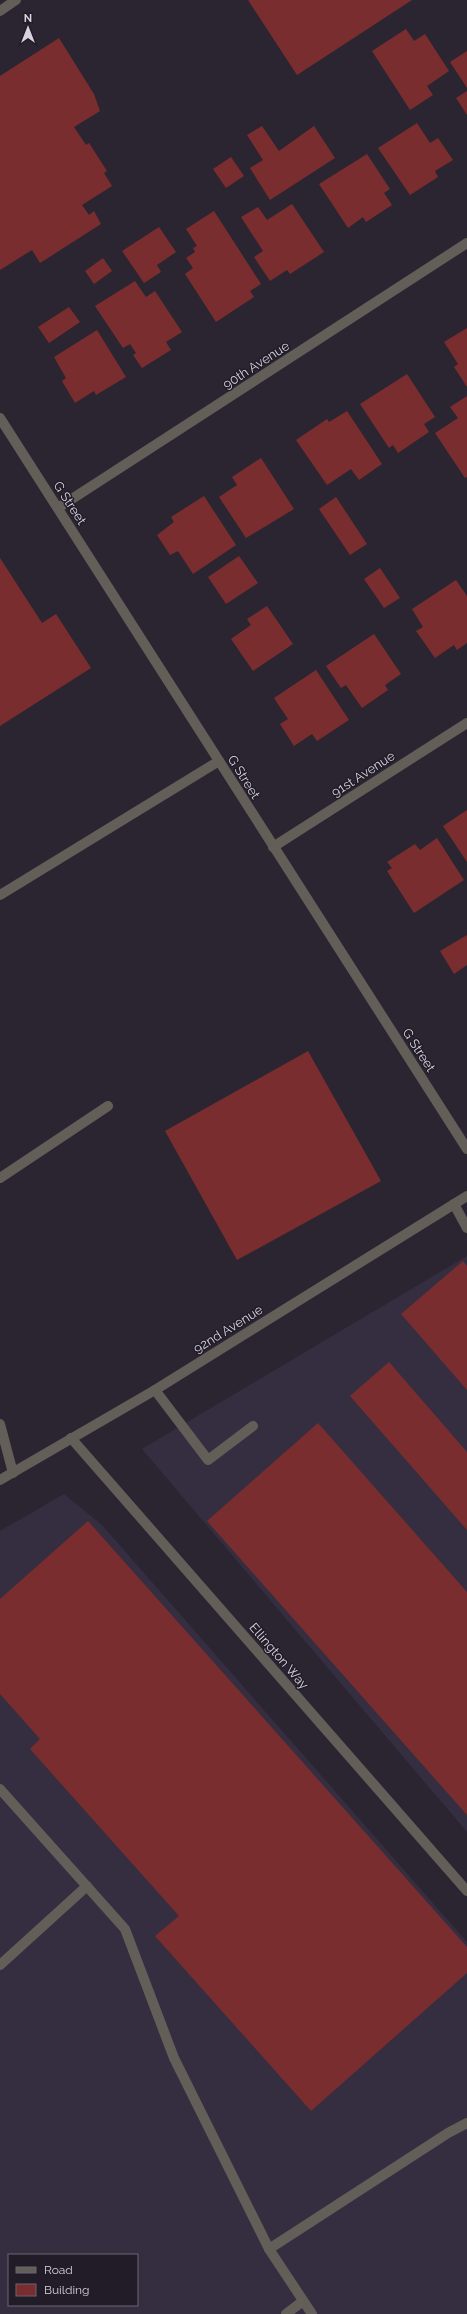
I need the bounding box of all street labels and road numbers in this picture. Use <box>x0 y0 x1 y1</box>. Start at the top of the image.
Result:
street label: 90th Avenue <box>220 338 292 392</box>
street label: G Street <box>50 479 90 528</box>
street label: 91st Avenue <box>329 748 398 800</box>
street label: G Street <box>225 752 264 802</box>
street label: G Street <box>399 1026 439 1075</box>
street label: 92nd Avenue <box>191 1302 266 1356</box>
street label: Ellington Way <box>246 1620 312 1692</box>

